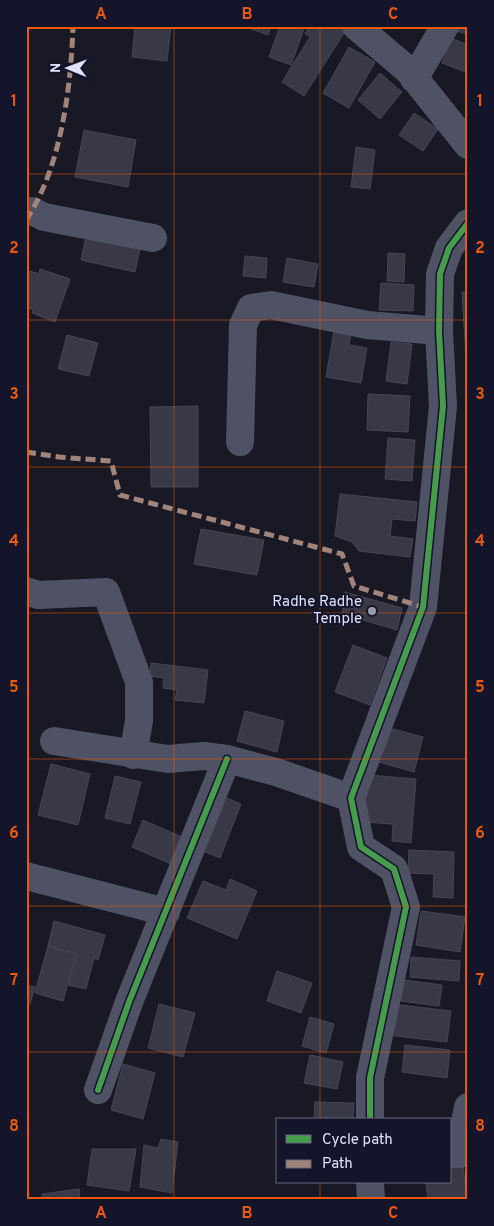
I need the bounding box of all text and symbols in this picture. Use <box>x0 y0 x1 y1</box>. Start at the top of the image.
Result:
text: A <box>95 5 107 25</box>
text: B <box>241 5 253 25</box>
text: C <box>388 5 398 25</box>
north arrow <box>42 42 92 92</box>
text: N <box>48 63 65 73</box>
text: 1 <box>11 92 17 112</box>
text: 1 <box>477 92 483 112</box>
text: 2 <box>9 239 19 259</box>
text: 2 <box>475 239 485 259</box>
text: 3 <box>9 385 19 405</box>
text: 3 <box>475 385 485 405</box>
text: 4 <box>9 532 19 552</box>
text: 4 <box>475 532 485 552</box>
place label: Radhe Radhe Temple <box>272 593 362 629</box>
marker: Radhe Radhe Temple <box>366 605 378 617</box>
text: 5 <box>9 678 19 698</box>
text: 5 <box>475 678 485 698</box>
text: 6 <box>9 824 19 844</box>
text: 6 <box>475 824 485 844</box>
text: 7 <box>10 971 18 991</box>
text: 7 <box>476 971 484 991</box>
text: 8 <box>9 1117 19 1137</box>
text: 8 <box>475 1117 485 1137</box>
legend <box>276 1118 452 1184</box>
text: Cycle path <box>322 1131 393 1150</box>
text: Path <box>322 1155 353 1174</box>
text: A <box>95 1204 107 1224</box>
text: B <box>241 1204 253 1224</box>
text: C <box>388 1204 398 1224</box>

